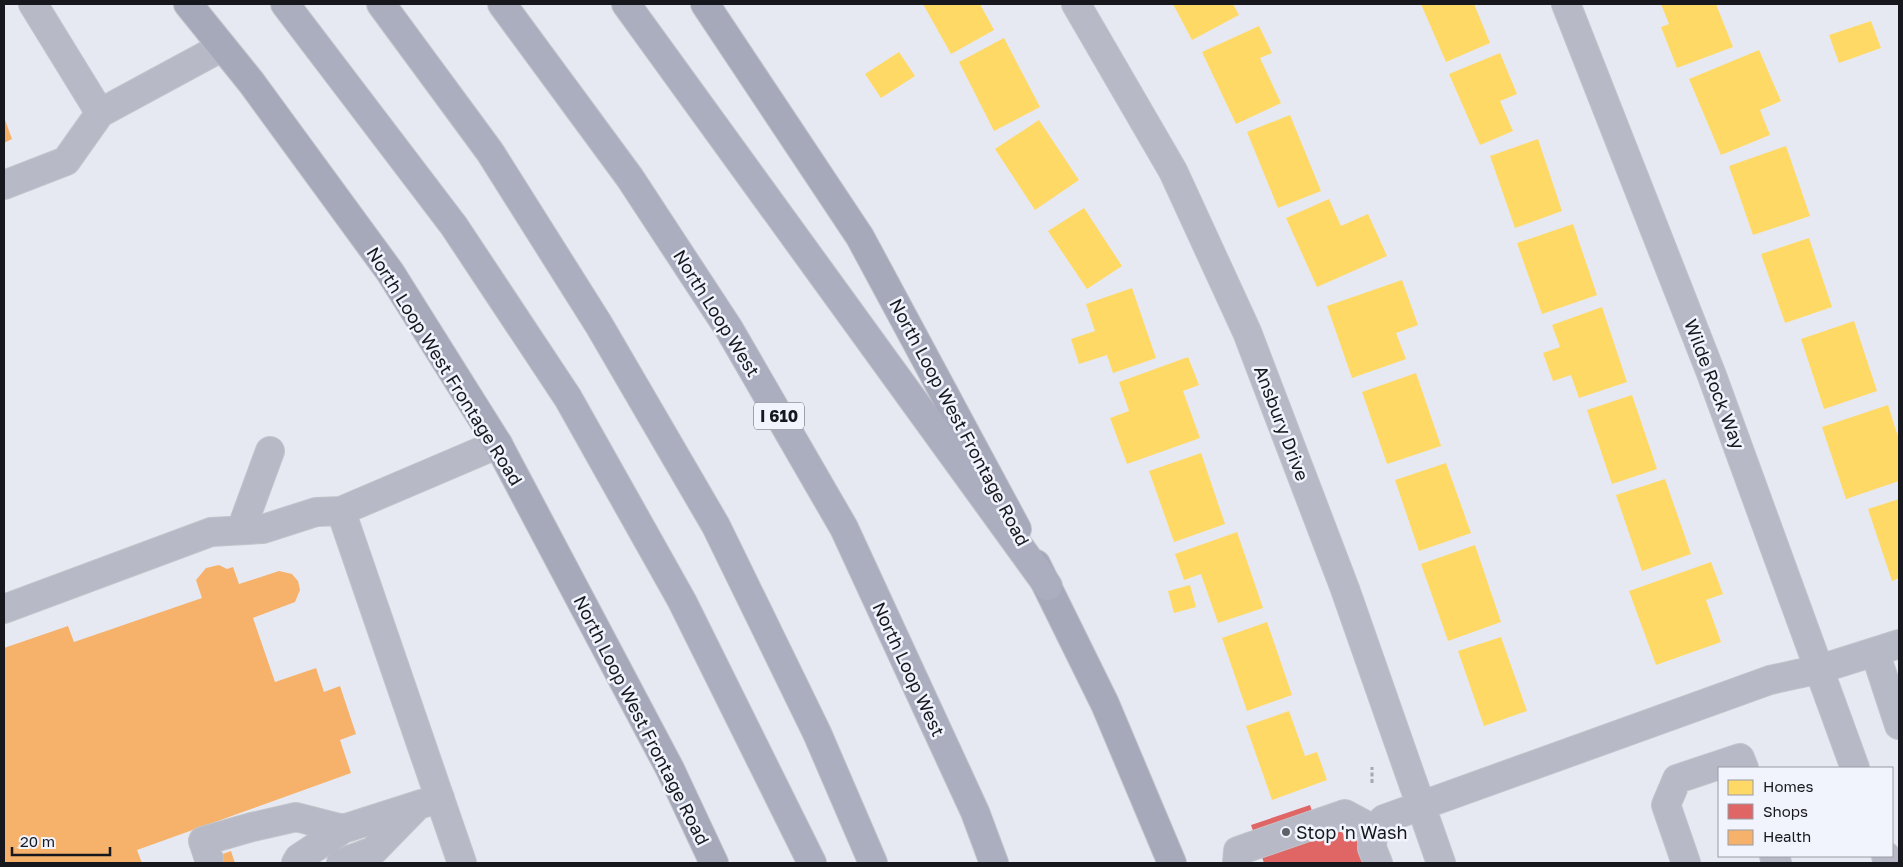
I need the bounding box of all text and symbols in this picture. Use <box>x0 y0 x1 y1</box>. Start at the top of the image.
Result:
street label: North Loop West Frontage Road <box>362 243 528 489</box>
street label: North Loop West <box>669 245 765 381</box>
street label: North Loop West Frontage Road <box>885 295 1035 549</box>
street label: Wilde Rock Way <box>1680 316 1750 452</box>
street label: Ansbury Drive <box>1250 362 1314 484</box>
road number: I 610 <box>754 402 804 430</box>
street label: North Loop West Frontage Road <box>569 592 715 848</box>
street label: North Loop West <box>868 598 950 740</box>
legend <box>1718 767 1893 857</box>
text: Homes <box>1763 777 1813 795</box>
text: Shops <box>1763 802 1808 820</box>
place label: Stop 'n Wash <box>1296 821 1408 843</box>
scale bar <box>12 824 110 856</box>
marker: Stop 'n Wash <box>1280 826 1292 838</box>
text: Health <box>1763 827 1811 845</box>
text: 20 m <box>20 832 55 850</box>

